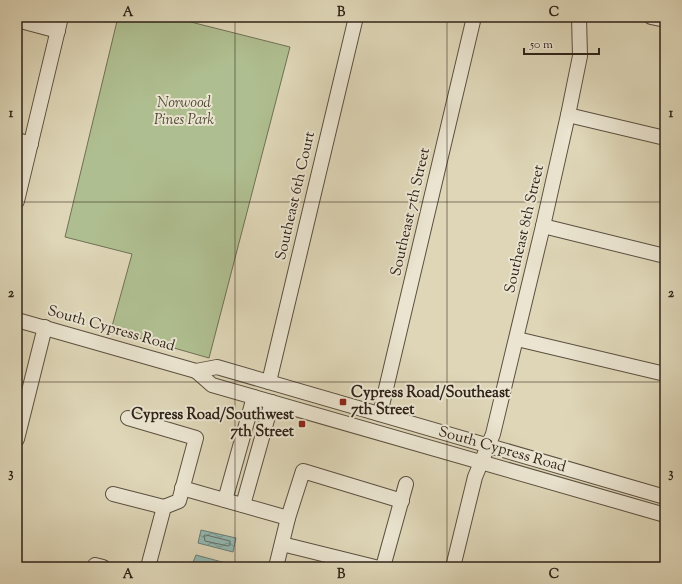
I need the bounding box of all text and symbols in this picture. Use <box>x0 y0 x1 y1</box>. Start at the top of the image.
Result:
text: A <box>123 4 134 22</box>
text: B <box>337 4 346 22</box>
text: C <box>549 4 559 22</box>
scale bar <box>524 30 599 56</box>
text: 50 m <box>529 36 553 54</box>
park label: Norwood Pines Park <box>154 93 214 131</box>
text: 1 <box>9 105 14 123</box>
text: 1 <box>669 105 674 123</box>
street label: Southeast 6th Court <box>271 130 321 262</box>
street label: Southeast 7th Street <box>386 146 436 278</box>
street label: Southeast 8th Street <box>500 163 550 295</box>
text: 2 <box>8 285 15 303</box>
text: 2 <box>668 285 675 303</box>
street label: South Cypress Road <box>45 301 178 357</box>
place label: Cypress Road/Southeast 7th Street <box>351 383 511 421</box>
marker: Cypress Road/Southeast 7th Street <box>338 397 348 407</box>
place label: Cypress Road/Southwest 7th Street <box>131 405 295 443</box>
marker: Cypress Road/Southwest 7th Street <box>297 419 307 429</box>
street label: South Cypress Road <box>436 422 569 478</box>
text: 3 <box>8 465 14 483</box>
text: 3 <box>668 465 674 483</box>
text: A <box>123 566 134 584</box>
text: B <box>337 566 346 584</box>
text: C <box>549 566 559 584</box>

